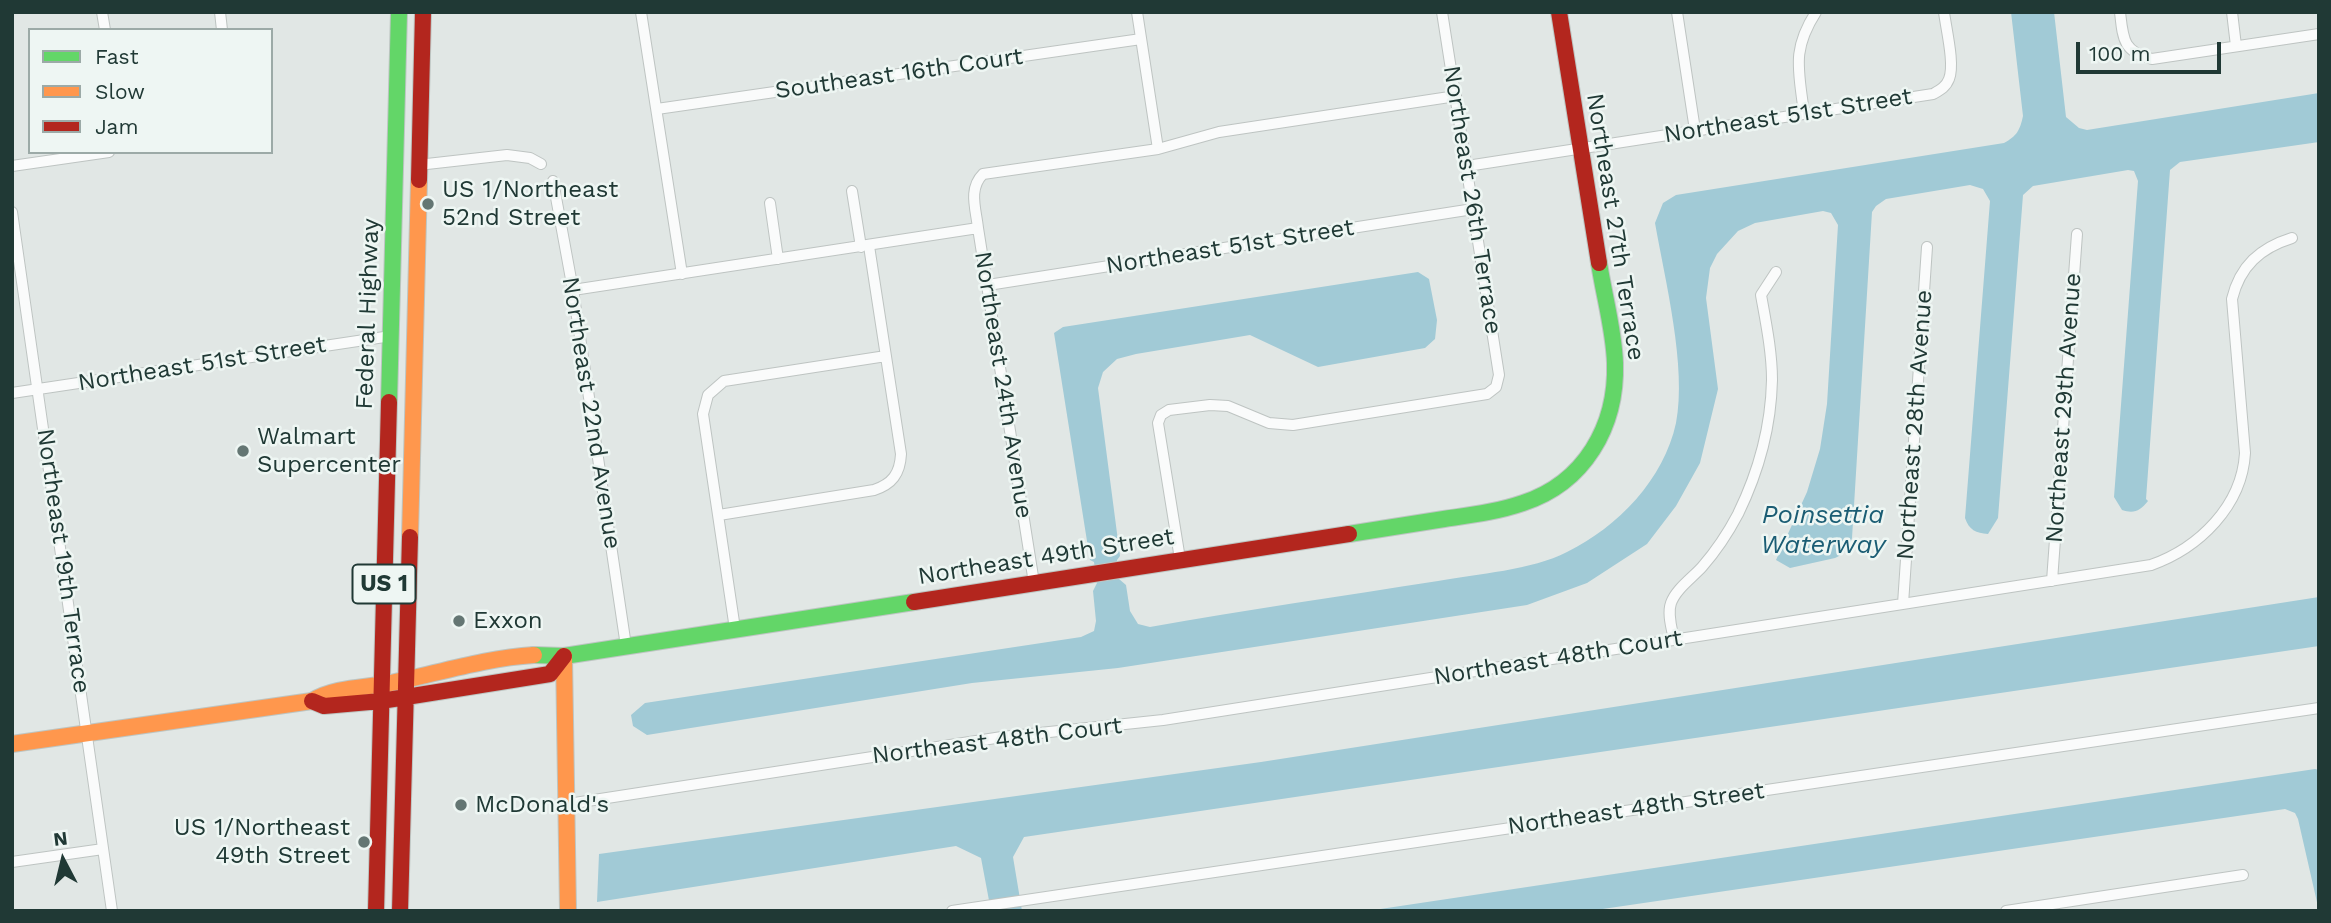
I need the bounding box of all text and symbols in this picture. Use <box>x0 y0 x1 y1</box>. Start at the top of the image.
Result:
legend <box>28 28 273 154</box>
scale bar <box>2079 28 2224 72</box>
text: 100 m <box>2089 41 2151 66</box>
street label: Southeast 16th Court <box>773 42 1025 106</box>
text: Fast <box>95 44 139 69</box>
street label: Northeast 26th Terrace <box>1437 64 1507 336</box>
text: Slow <box>95 79 145 104</box>
street label: Northeast 51st Street <box>1662 82 1914 150</box>
street label: Northeast 27th Terrace <box>1580 91 1650 363</box>
text: Jam <box>95 114 138 139</box>
place label: US 1/Northeast 52nd Street <box>442 176 618 232</box>
marker: US 1/Northeast 52nd Street <box>420 196 436 212</box>
street label: Northeast 51st Street <box>1104 213 1356 281</box>
street label: Federal Highway <box>350 218 386 410</box>
street label: Northeast 24th Avenue <box>968 249 1038 521</box>
street label: Northeast 29th Avenue <box>2040 272 2088 544</box>
street label: Northeast 22nd Avenue <box>555 275 627 551</box>
street label: Northeast 28th Avenue <box>1891 289 1939 561</box>
street label: Northeast 51st Street <box>76 330 328 398</box>
place label: Walmart Supercenter <box>257 423 401 479</box>
street label: Northeast 19th Terrace <box>30 427 96 695</box>
marker: Walmart Supercenter <box>235 443 251 459</box>
water label: Poinsettia Waterway <box>1760 499 1886 560</box>
street label: Northeast 49th Street <box>916 523 1176 591</box>
road number: US 1 <box>352 564 416 604</box>
place label: Exxon <box>473 607 543 635</box>
marker: Exxon <box>451 613 467 629</box>
street label: Northeast 48th Court <box>1432 624 1684 692</box>
street label: Northeast 48th Court <box>870 711 1124 771</box>
street label: Northeast 48th Street <box>1506 777 1766 841</box>
place label: McDonald's <box>475 791 609 819</box>
marker: McDonald's <box>453 797 469 813</box>
place label: US 1/Northeast 49th Street <box>174 814 350 870</box>
north arrow <box>28 825 98 895</box>
text: N <box>52 826 69 851</box>
marker: US 1/Northeast 49th Street <box>356 834 372 850</box>

